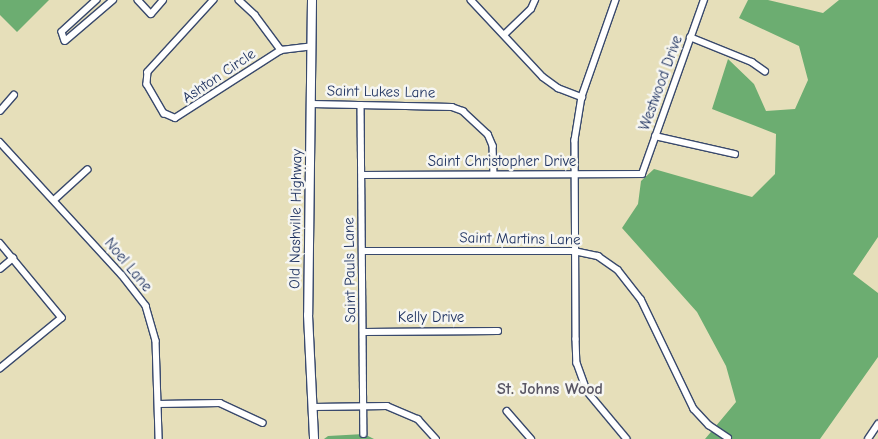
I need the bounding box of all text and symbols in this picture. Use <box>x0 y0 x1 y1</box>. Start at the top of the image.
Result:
street label: Westwood Drive <box>635 33 687 133</box>
street label: Ashton Circle <box>179 45 259 107</box>
street label: Saint Lukes Lane <box>327 82 435 102</box>
street label: Old Nashville Highway <box>286 149 306 289</box>
street label: Saint Christopher Drive <box>428 153 576 171</box>
street label: Saint Pauls Lane <box>340 217 360 323</box>
street label: Saint Martins Lane <box>459 229 581 249</box>
street label: Noel Lane <box>100 235 156 295</box>
street label: Kelly Drive <box>398 309 464 327</box>
district label: St. Johns Wood <box>497 379 603 399</box>

